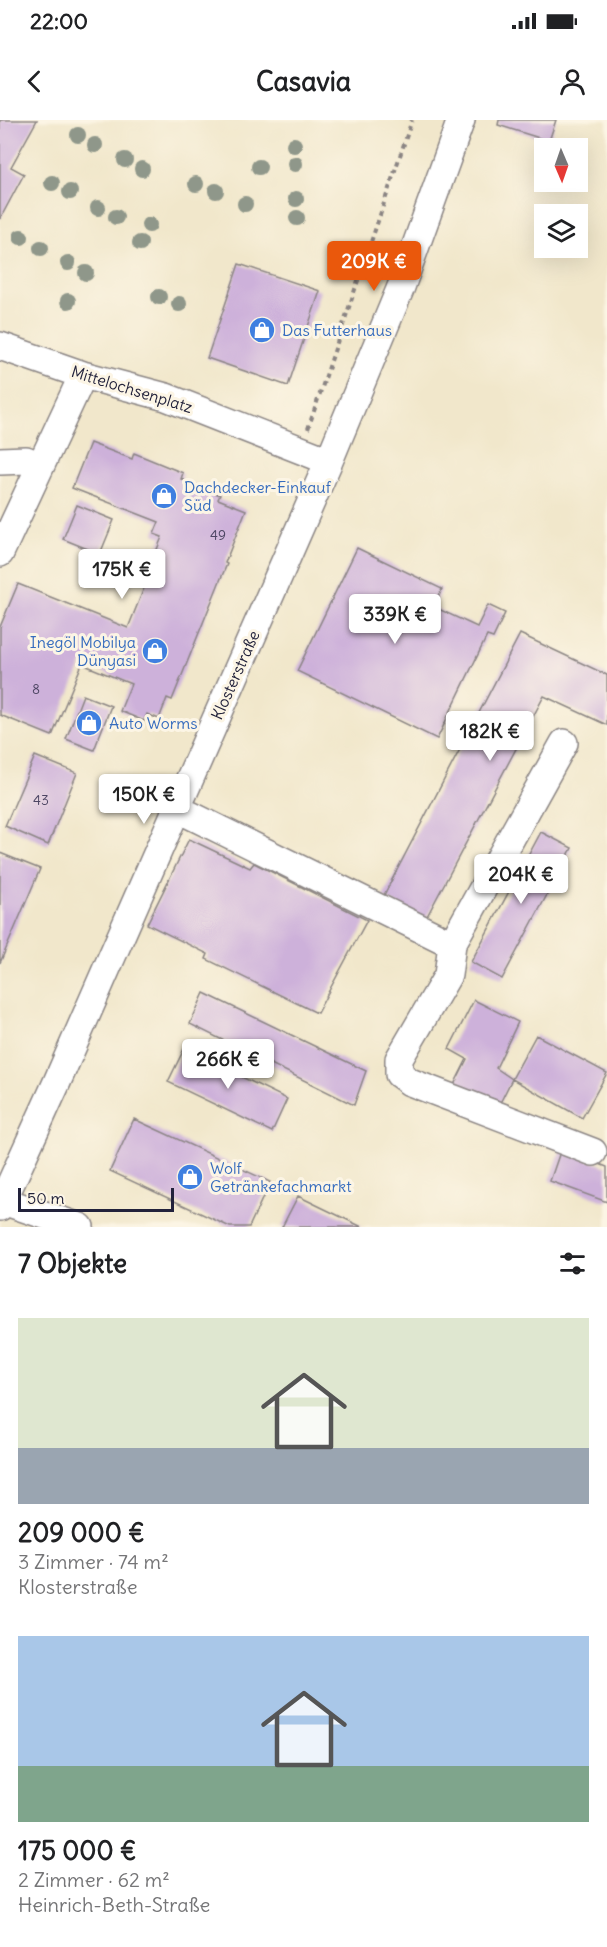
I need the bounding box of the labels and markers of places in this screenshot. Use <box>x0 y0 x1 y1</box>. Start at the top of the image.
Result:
pin: 209K € <box>325 241 423 292</box>
shop icon: Das Futterhaus <box>247 315 277 345</box>
place label: Das Futterhaus <box>282 320 392 340</box>
place label: Dachdecker-Einkauf Süd <box>184 477 332 515</box>
shop icon: Dachdecker-Einkauf Süd <box>149 481 179 511</box>
pin: 175K € <box>73 549 171 600</box>
pin: 339K € <box>346 594 444 645</box>
place label: Inegöl Mobilya Dünyasi <box>30 632 136 670</box>
shop icon: Inegöl Mobilya Dünyasi <box>140 636 170 666</box>
shop icon: Auto Worms <box>74 708 104 738</box>
pin: 182K € <box>441 711 539 762</box>
place label: Auto Worms <box>109 713 198 733</box>
pin: 150K € <box>95 774 193 825</box>
pin: 204K € <box>472 854 570 905</box>
pin: 266K € <box>179 1039 277 1090</box>
place label: Wolf Getränkefachmarkt <box>210 1158 352 1196</box>
shop icon: Wolf Getränkefachmarkt <box>175 1162 205 1192</box>

